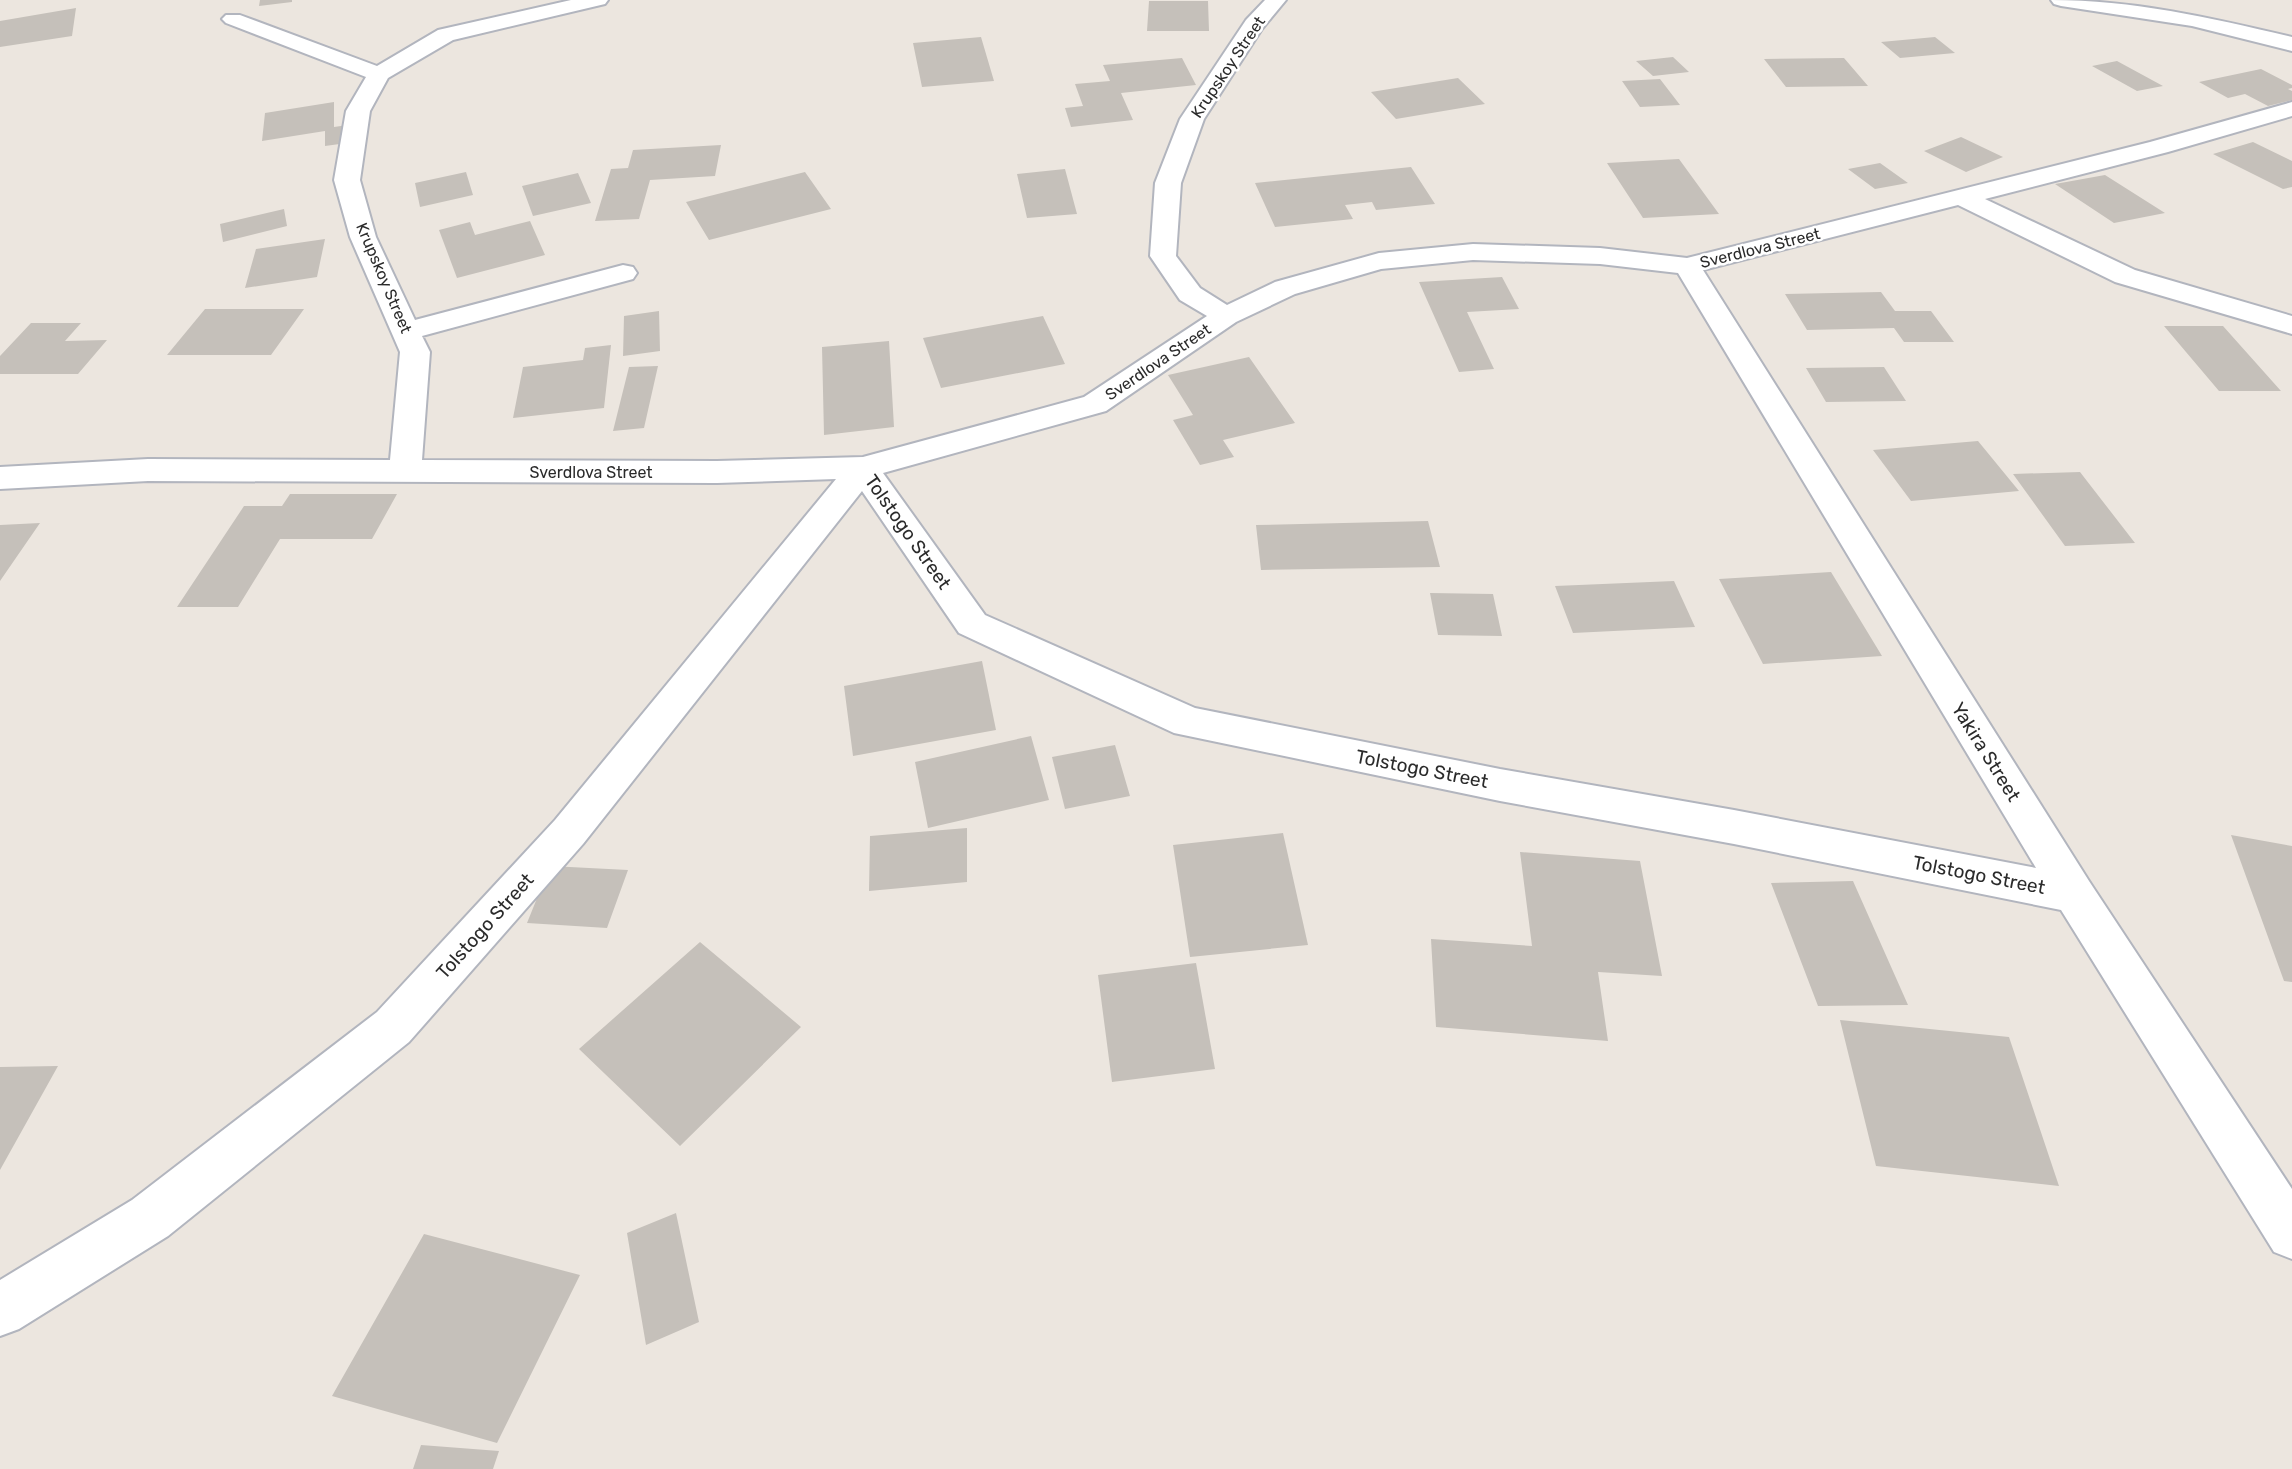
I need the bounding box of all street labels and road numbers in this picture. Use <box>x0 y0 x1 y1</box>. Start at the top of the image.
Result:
street label: Krupskoy Street <box>1187 13 1269 121</box>
street label: Krupskoy Street <box>352 220 416 336</box>
street label: Sverdlova Street <box>1698 224 1822 272</box>
street label: Sverdlova Street <box>1102 320 1214 404</box>
street label: Sverdlova Street <box>529 463 653 482</box>
street label: Tolstogo Street <box>860 470 956 594</box>
street label: Yakira Street <box>1946 698 2026 806</box>
street label: Tolstogo Street <box>1354 745 1491 793</box>
street label: Tolstogo Street <box>1911 851 2048 899</box>
street label: Tolstogo Street <box>431 868 539 984</box>

